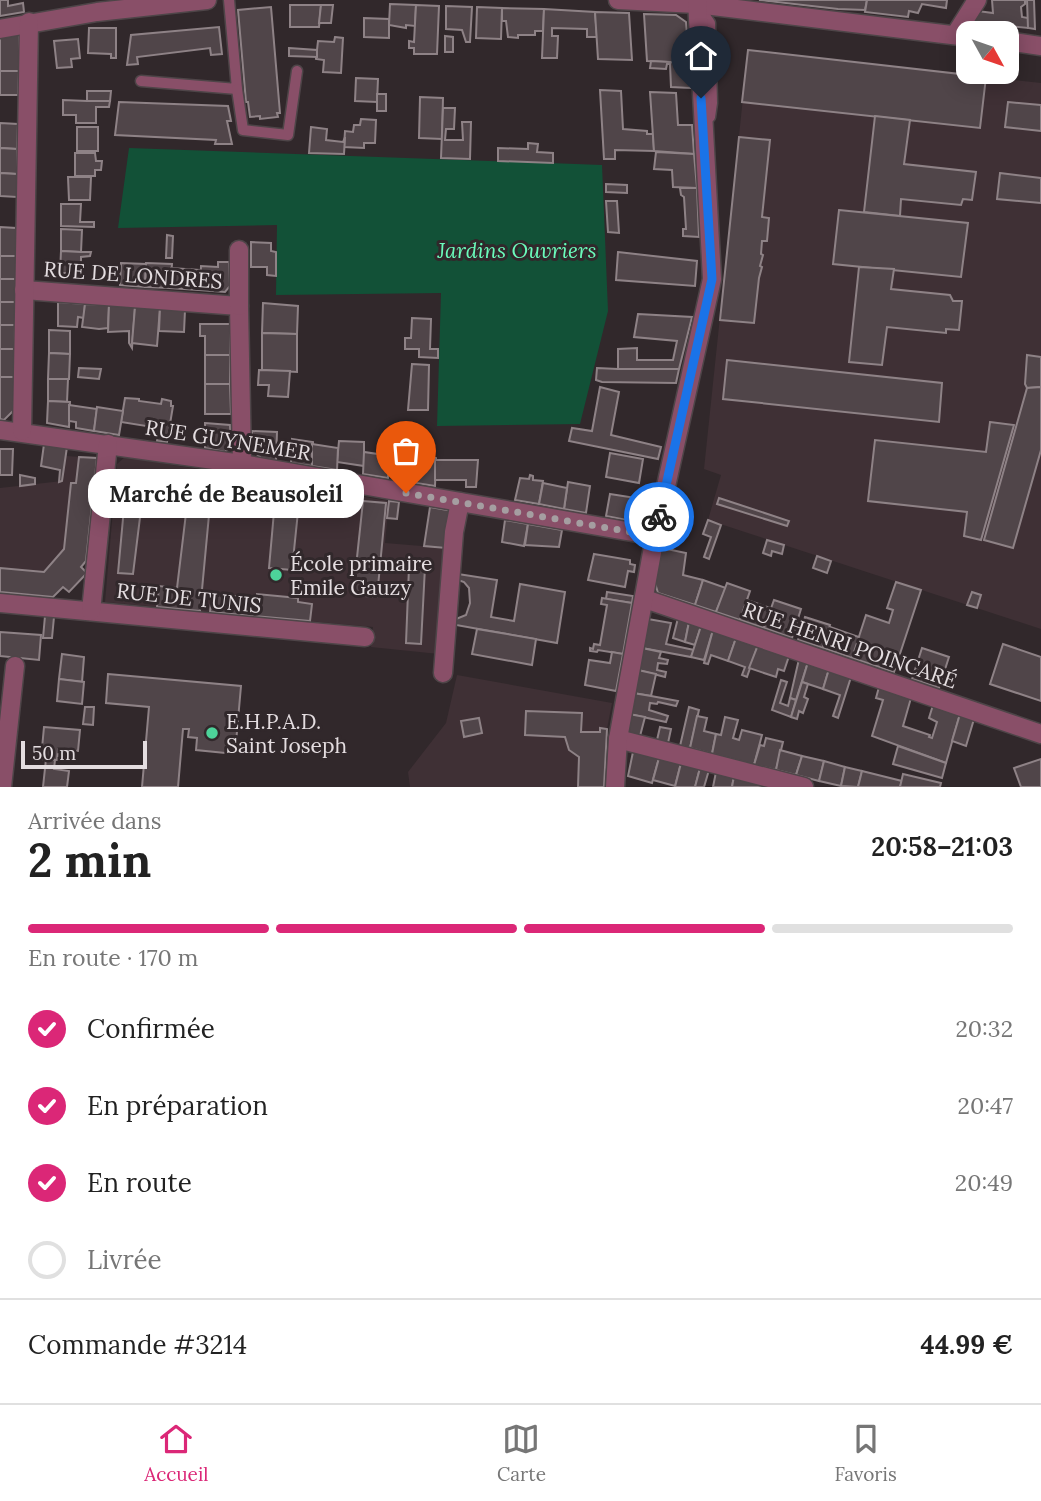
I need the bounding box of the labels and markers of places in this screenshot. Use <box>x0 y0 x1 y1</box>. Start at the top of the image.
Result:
pin <box>671 26 731 98</box>
pin <box>376 421 436 493</box>
callout: Marché de Beausoleil <box>88 468 364 518</box>
place label: École primaire Emile Gauzy <box>290 550 432 601</box>
marker: École primaire Emile Gauzy <box>268 567 284 583</box>
place label: E.H.P.A.D. Saint Joseph <box>226 708 347 759</box>
marker: E.H.P.A.D. Saint Joseph <box>204 725 220 741</box>

